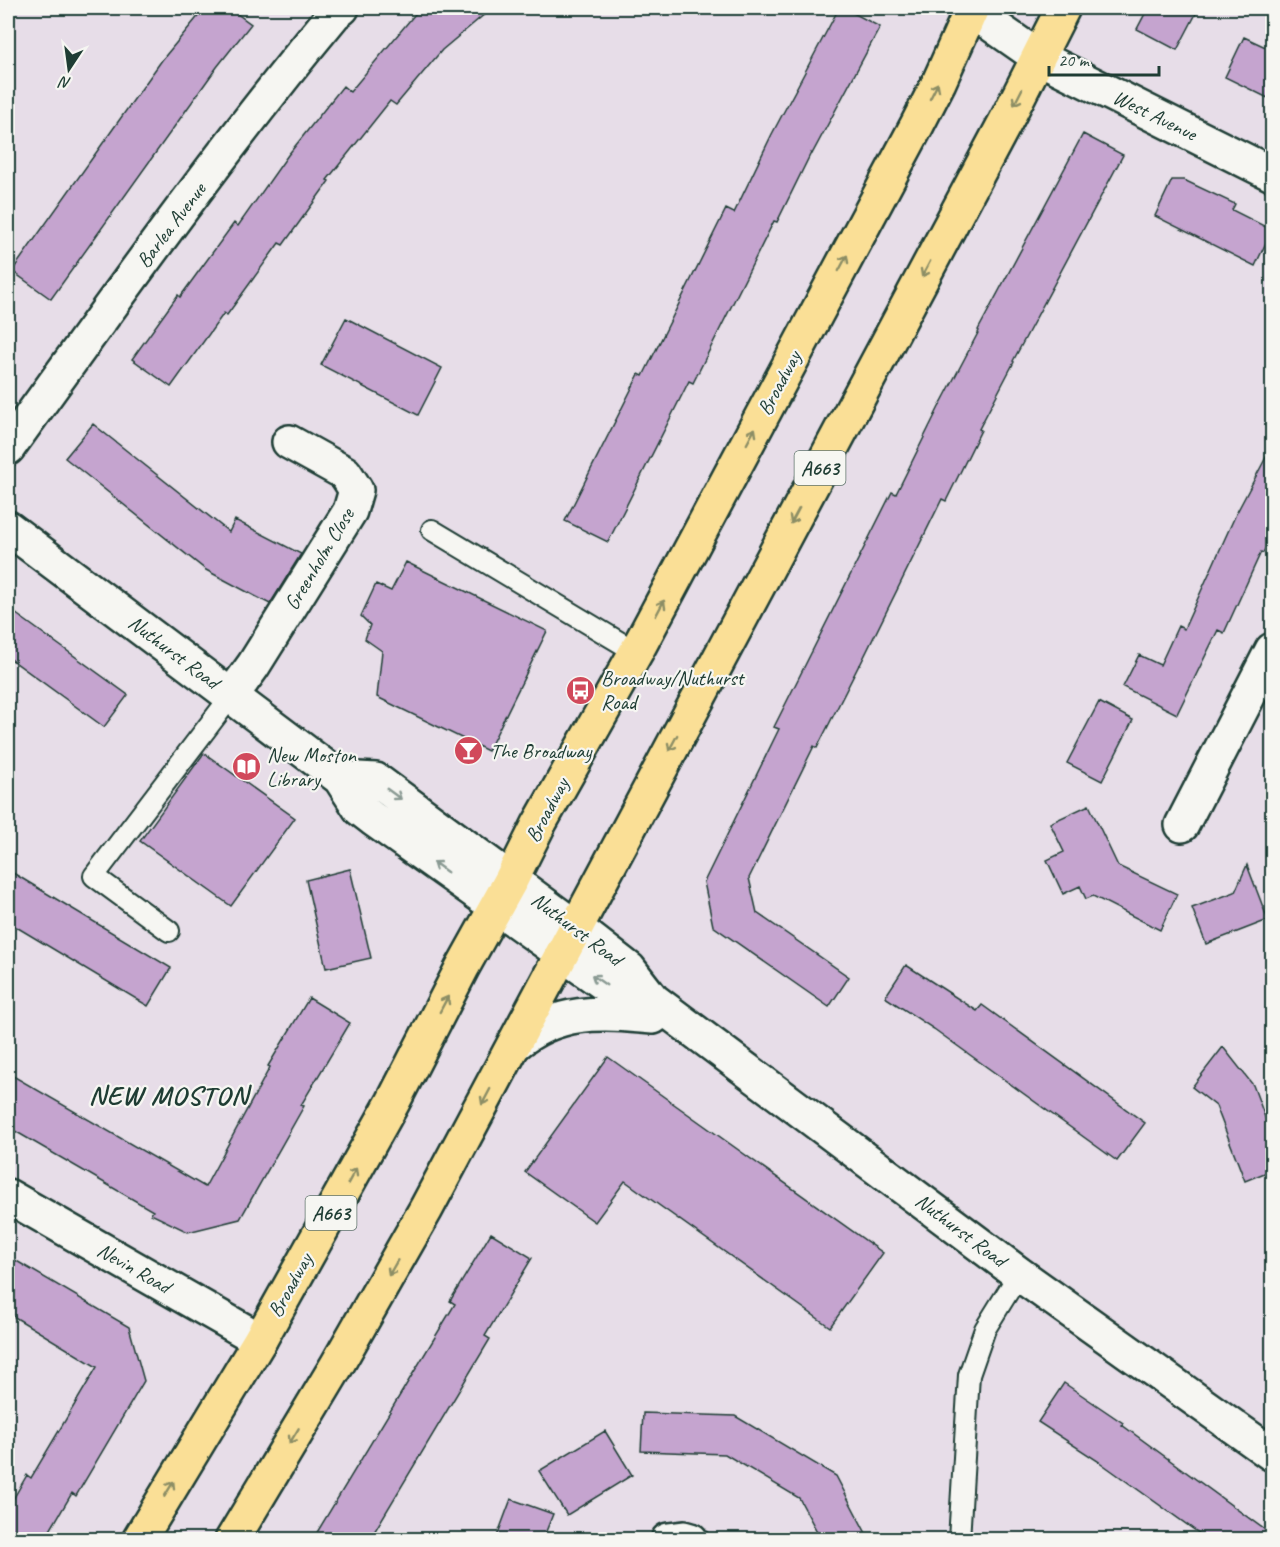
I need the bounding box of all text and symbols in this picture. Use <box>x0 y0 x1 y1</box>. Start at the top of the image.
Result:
north arrow <box>39 39 99 99</box>
scale bar <box>1049 39 1158 77</box>
text: 20 m <box>1058 49 1091 71</box>
text: N <box>56 71 73 93</box>
one-way arrow <box>928 83 940 100</box>
street label: West Avenue <box>1109 84 1203 147</box>
one-way arrow <box>1011 88 1023 106</box>
street label: Barlea Avenue <box>130 176 212 273</box>
one-way arrow <box>838 255 849 273</box>
one-way arrow <box>920 260 931 278</box>
street label: Broadway <box>751 345 808 420</box>
one-way arrow <box>746 427 757 445</box>
road number: A663 <box>794 451 846 485</box>
street label: Greenholm Close <box>278 502 360 615</box>
one-way arrow <box>789 506 800 524</box>
one-way arrow <box>655 599 666 617</box>
street label: Nuthurst Road <box>123 609 227 696</box>
place label: Broadway/Nuthurst Road <box>601 665 745 715</box>
bus stop icon: Broadway/Nuthurst Road <box>564 674 596 706</box>
one-way arrow <box>667 734 679 751</box>
bar icon: The Broadway <box>453 735 485 767</box>
place label: The Broadway <box>490 738 593 764</box>
place label: New Moston Library <box>267 742 357 792</box>
library icon: New Moston Library <box>230 751 262 783</box>
street label: Broadway <box>519 772 576 847</box>
one-way arrow <box>386 788 402 800</box>
one-way arrow <box>433 861 449 873</box>
street label: Nuthurst Road <box>526 886 630 973</box>
one-way arrow <box>592 974 608 986</box>
one-way arrow <box>438 996 450 1013</box>
district label: NEW MOSTON <box>89 1078 252 1112</box>
one-way arrow <box>480 1087 491 1105</box>
one-way arrow <box>346 1168 358 1185</box>
street label: Nuthurst Road <box>910 1187 1014 1274</box>
road number: A663 <box>306 1196 356 1230</box>
street label: Nevin Road <box>93 1237 178 1301</box>
street label: Broadway <box>262 1247 319 1322</box>
one-way arrow <box>386 1259 398 1276</box>
one-way arrow <box>288 1427 300 1444</box>
one-way arrow <box>164 1481 176 1498</box>

